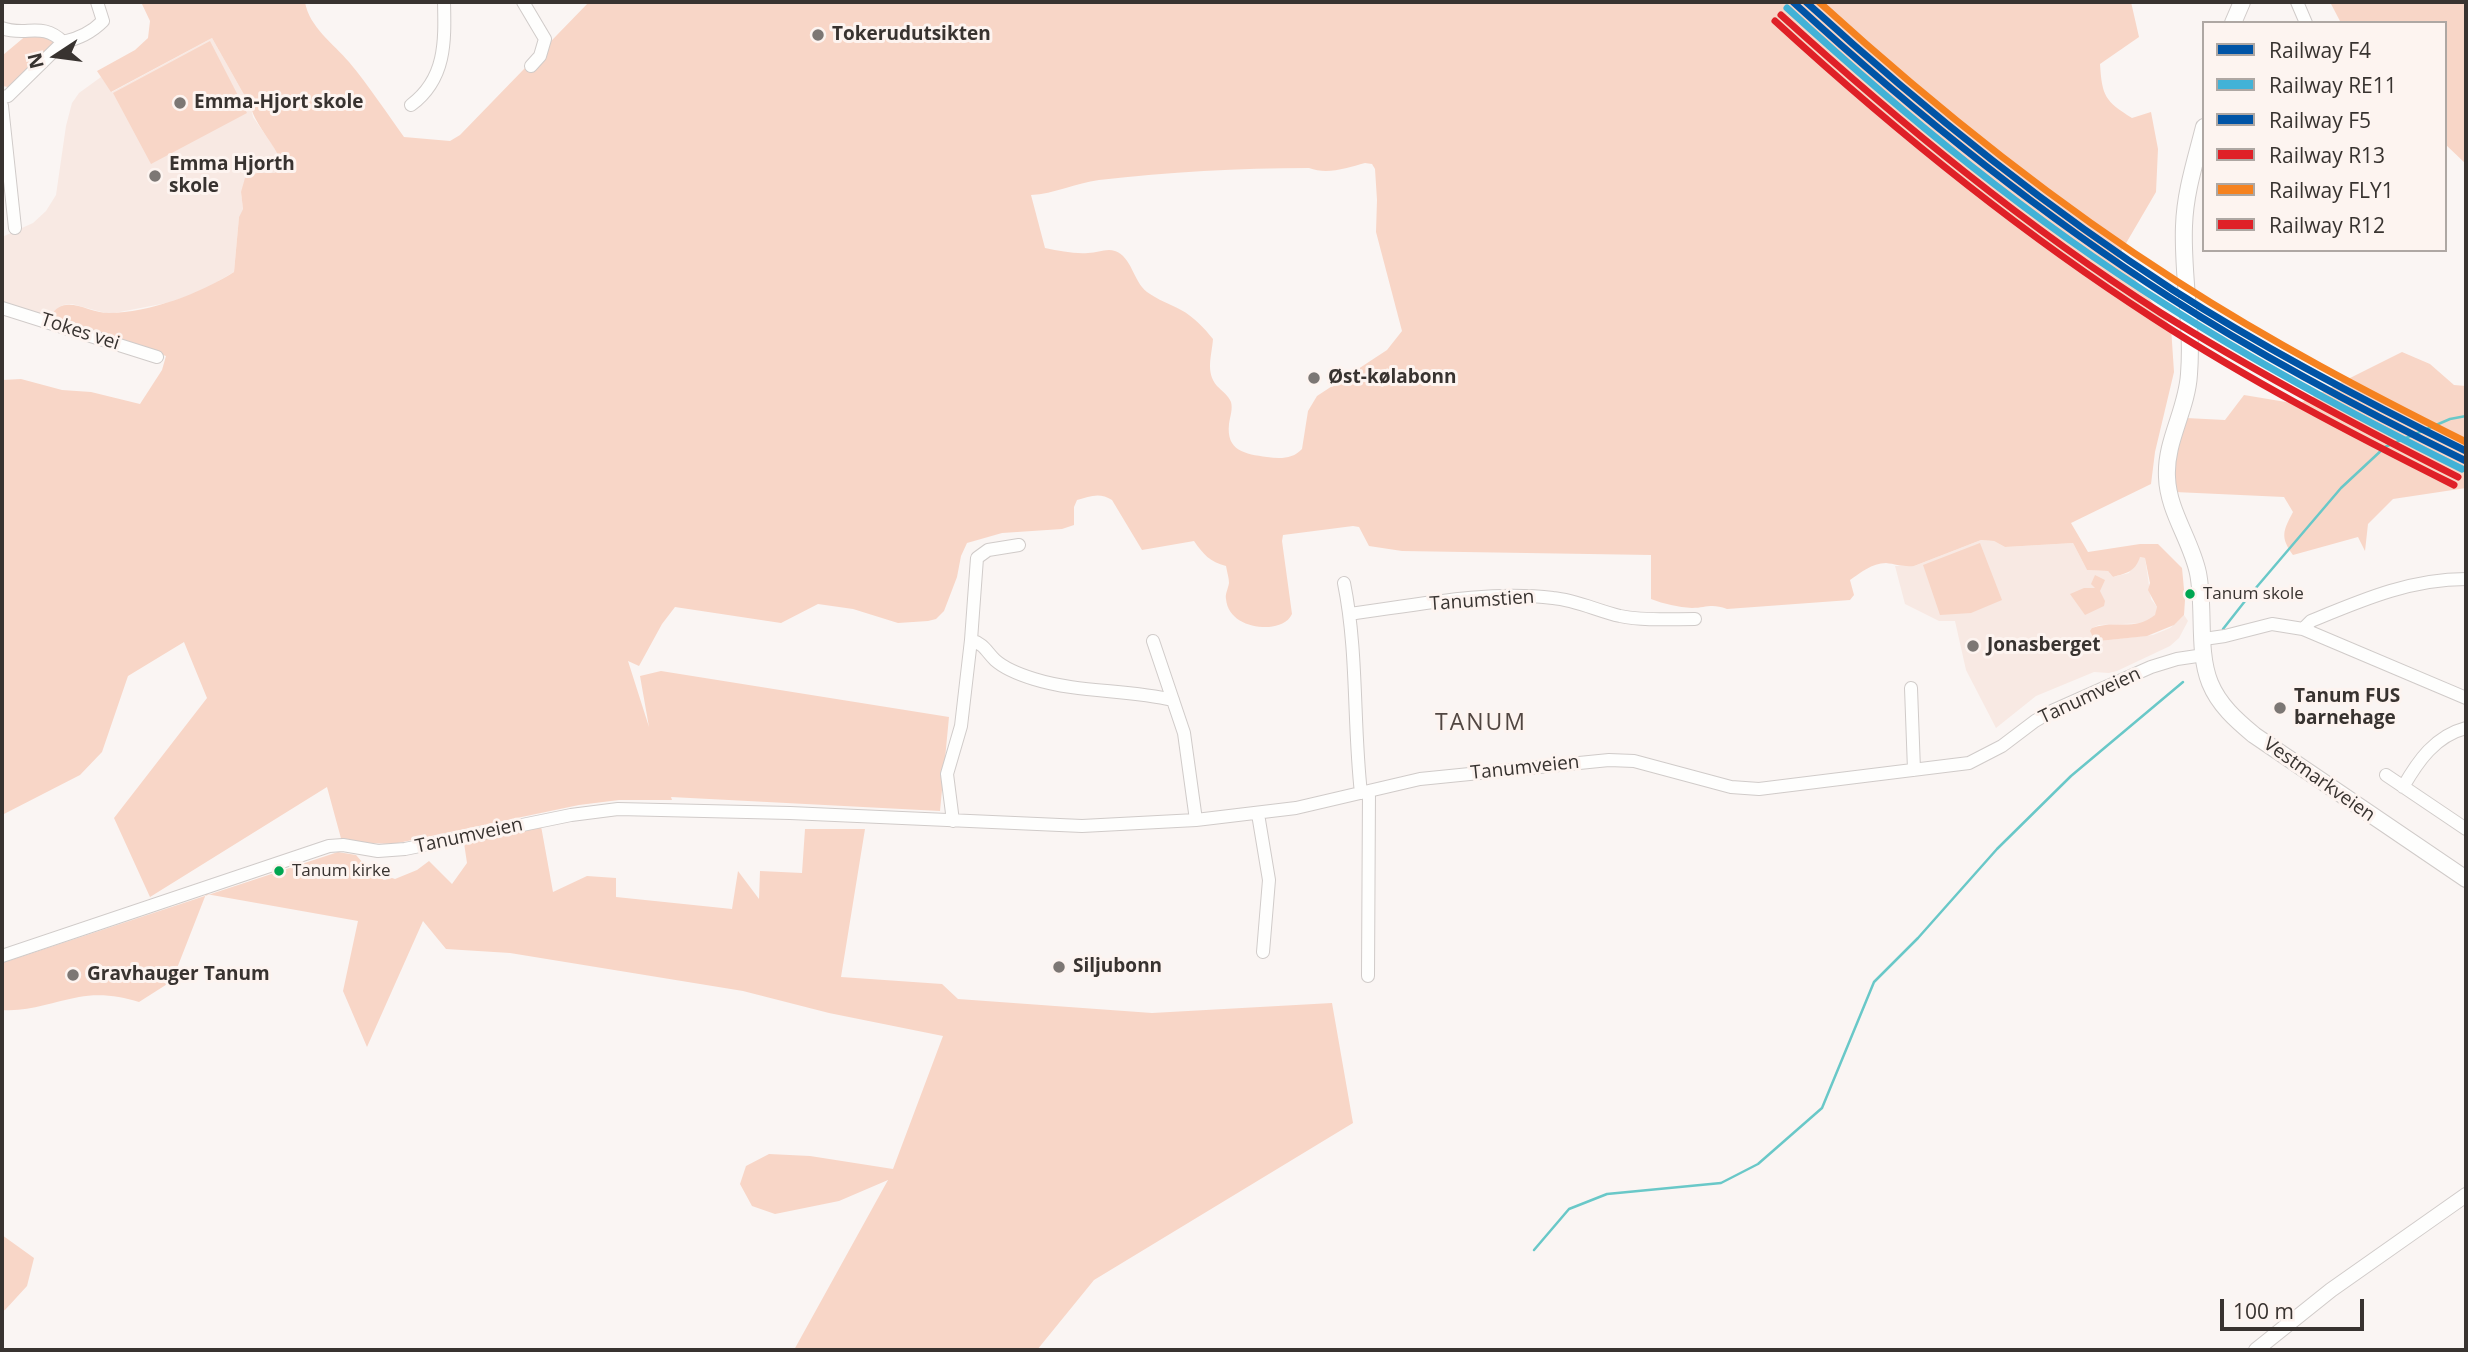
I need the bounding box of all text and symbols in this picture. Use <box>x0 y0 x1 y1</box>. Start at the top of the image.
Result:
north arrow <box>21 21 91 91</box>
legend <box>2202 21 2447 252</box>
place label: Tokerudutsikten <box>832 24 991 46</box>
marker: Tokerudutsikten <box>810 27 826 43</box>
text: Railway F4 <box>2269 36 2371 64</box>
text: N <box>21 50 50 71</box>
text: Railway RE11 <box>2269 71 2397 99</box>
place label: Emma-Hjort skole <box>194 92 363 114</box>
marker: Emma-Hjort skole <box>172 95 188 111</box>
text: Railway F5 <box>2269 106 2371 134</box>
text: Railway R13 <box>2269 141 2385 169</box>
place label: Emma Hjorth skole <box>169 154 295 198</box>
marker: Emma Hjorth skole <box>147 168 163 184</box>
text: Railway FLY1 <box>2269 176 2394 204</box>
text: Railway R12 <box>2269 211 2385 239</box>
street label: Tokes vei <box>38 309 122 355</box>
place label: Øst-kølabonn <box>1328 367 1457 389</box>
marker: Øst-kølabonn <box>1306 370 1322 386</box>
place label: Tanum skole <box>2203 584 2304 604</box>
street label: Tanumstien <box>1429 586 1535 616</box>
marker: Tanum skole <box>2183 587 2197 601</box>
place label: Jonasberget <box>1987 635 2101 657</box>
marker: Jonasberget <box>1965 638 1981 654</box>
street label: Tanumveien <box>2036 663 2144 729</box>
place label: Tanum FUS barnehage <box>2294 686 2400 730</box>
marker: Tanum FUS barnehage <box>2272 700 2288 716</box>
district label: TANUM <box>1436 709 1526 737</box>
street label: Vestmarkveien <box>2259 733 2379 827</box>
street label: Tanumveien <box>1470 751 1580 785</box>
street label: Tanumveien <box>413 813 525 859</box>
place label: Tanum kirke <box>292 861 390 881</box>
marker: Tanum kirke <box>272 864 286 878</box>
place label: Siljubonn <box>1073 956 1162 978</box>
marker: Siljubonn <box>1051 959 1067 975</box>
place label: Gravhauger Tanum <box>87 964 270 986</box>
marker: Gravhauger Tanum <box>65 967 81 983</box>
scale bar <box>2223 1286 2366 1330</box>
text: 100 m <box>2233 1297 2294 1325</box>

